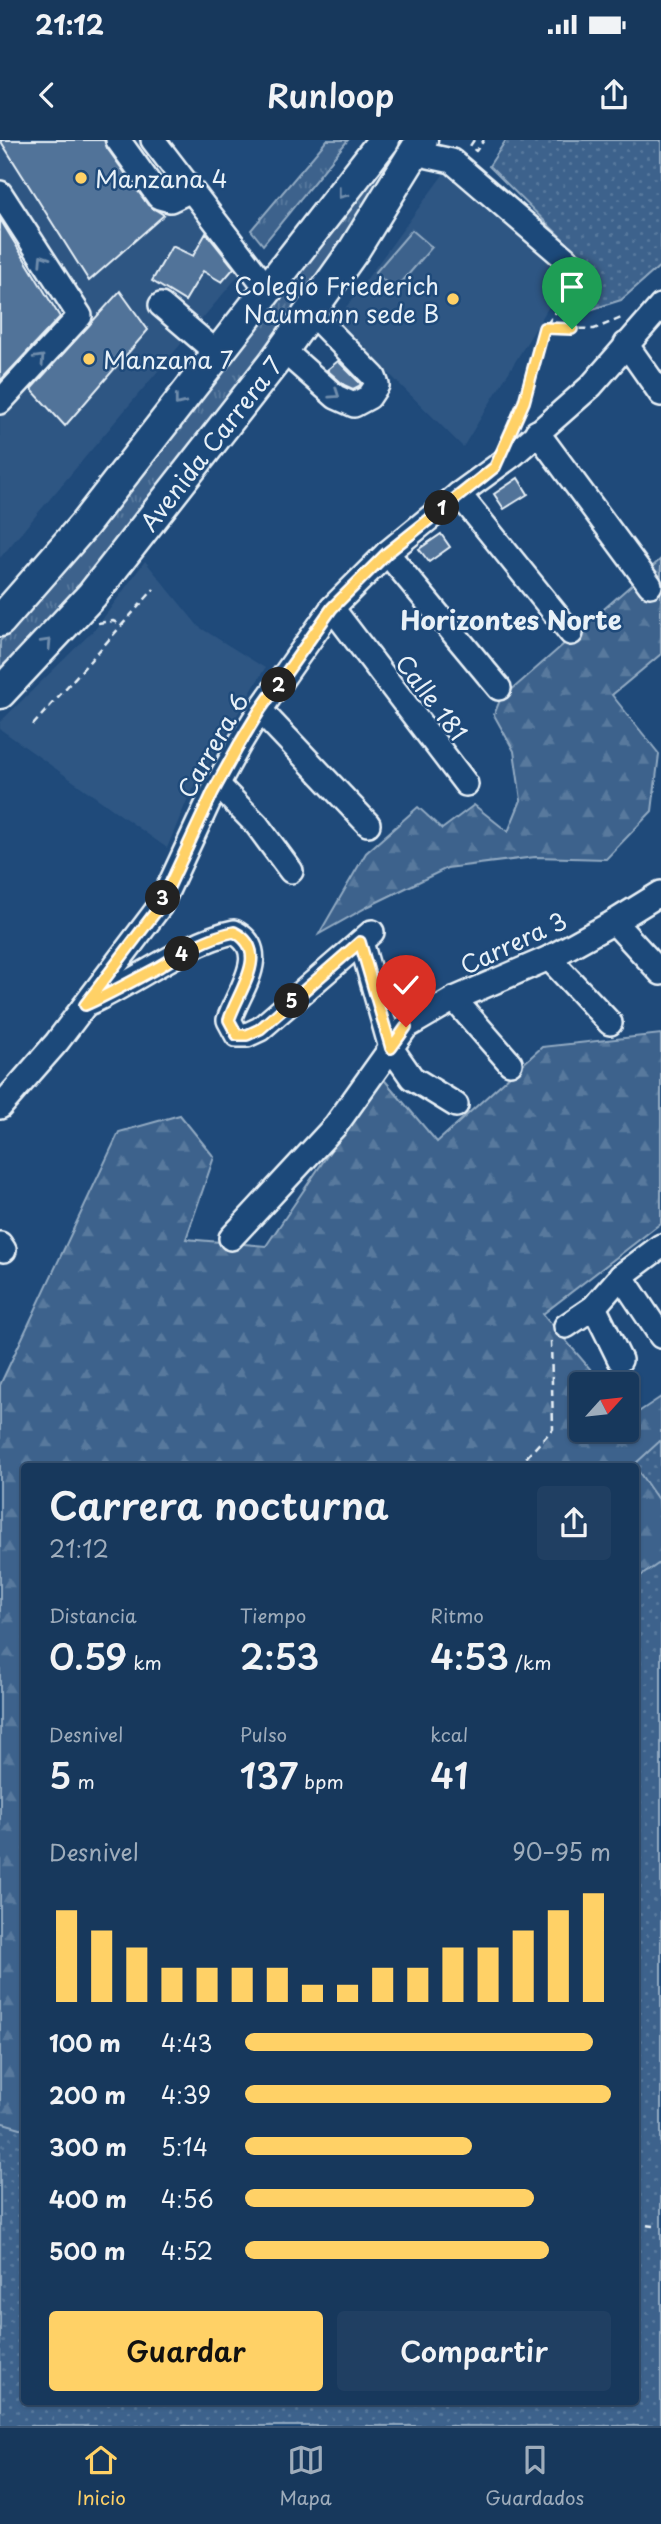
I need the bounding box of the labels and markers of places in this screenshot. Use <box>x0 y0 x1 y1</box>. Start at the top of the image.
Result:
place label: Manzana 4 <box>95 160 228 196</box>
marker: Manzana 4 <box>73 170 89 186</box>
pin <box>542 257 602 329</box>
place label: Colegio Friederich Naumann sede B <box>234 267 439 331</box>
marker: Colegio Friederich Naumann sede B <box>445 291 461 307</box>
place label: Manzana 7 <box>103 341 234 377</box>
marker: Manzana 7 <box>81 351 97 367</box>
pin: 1 <box>424 490 460 526</box>
pin: 2 <box>262 668 296 702</box>
pin: 3 <box>146 880 180 916</box>
pin: 4 <box>164 936 200 972</box>
pin <box>376 955 436 1027</box>
pin: 5 <box>274 984 310 1018</box>

